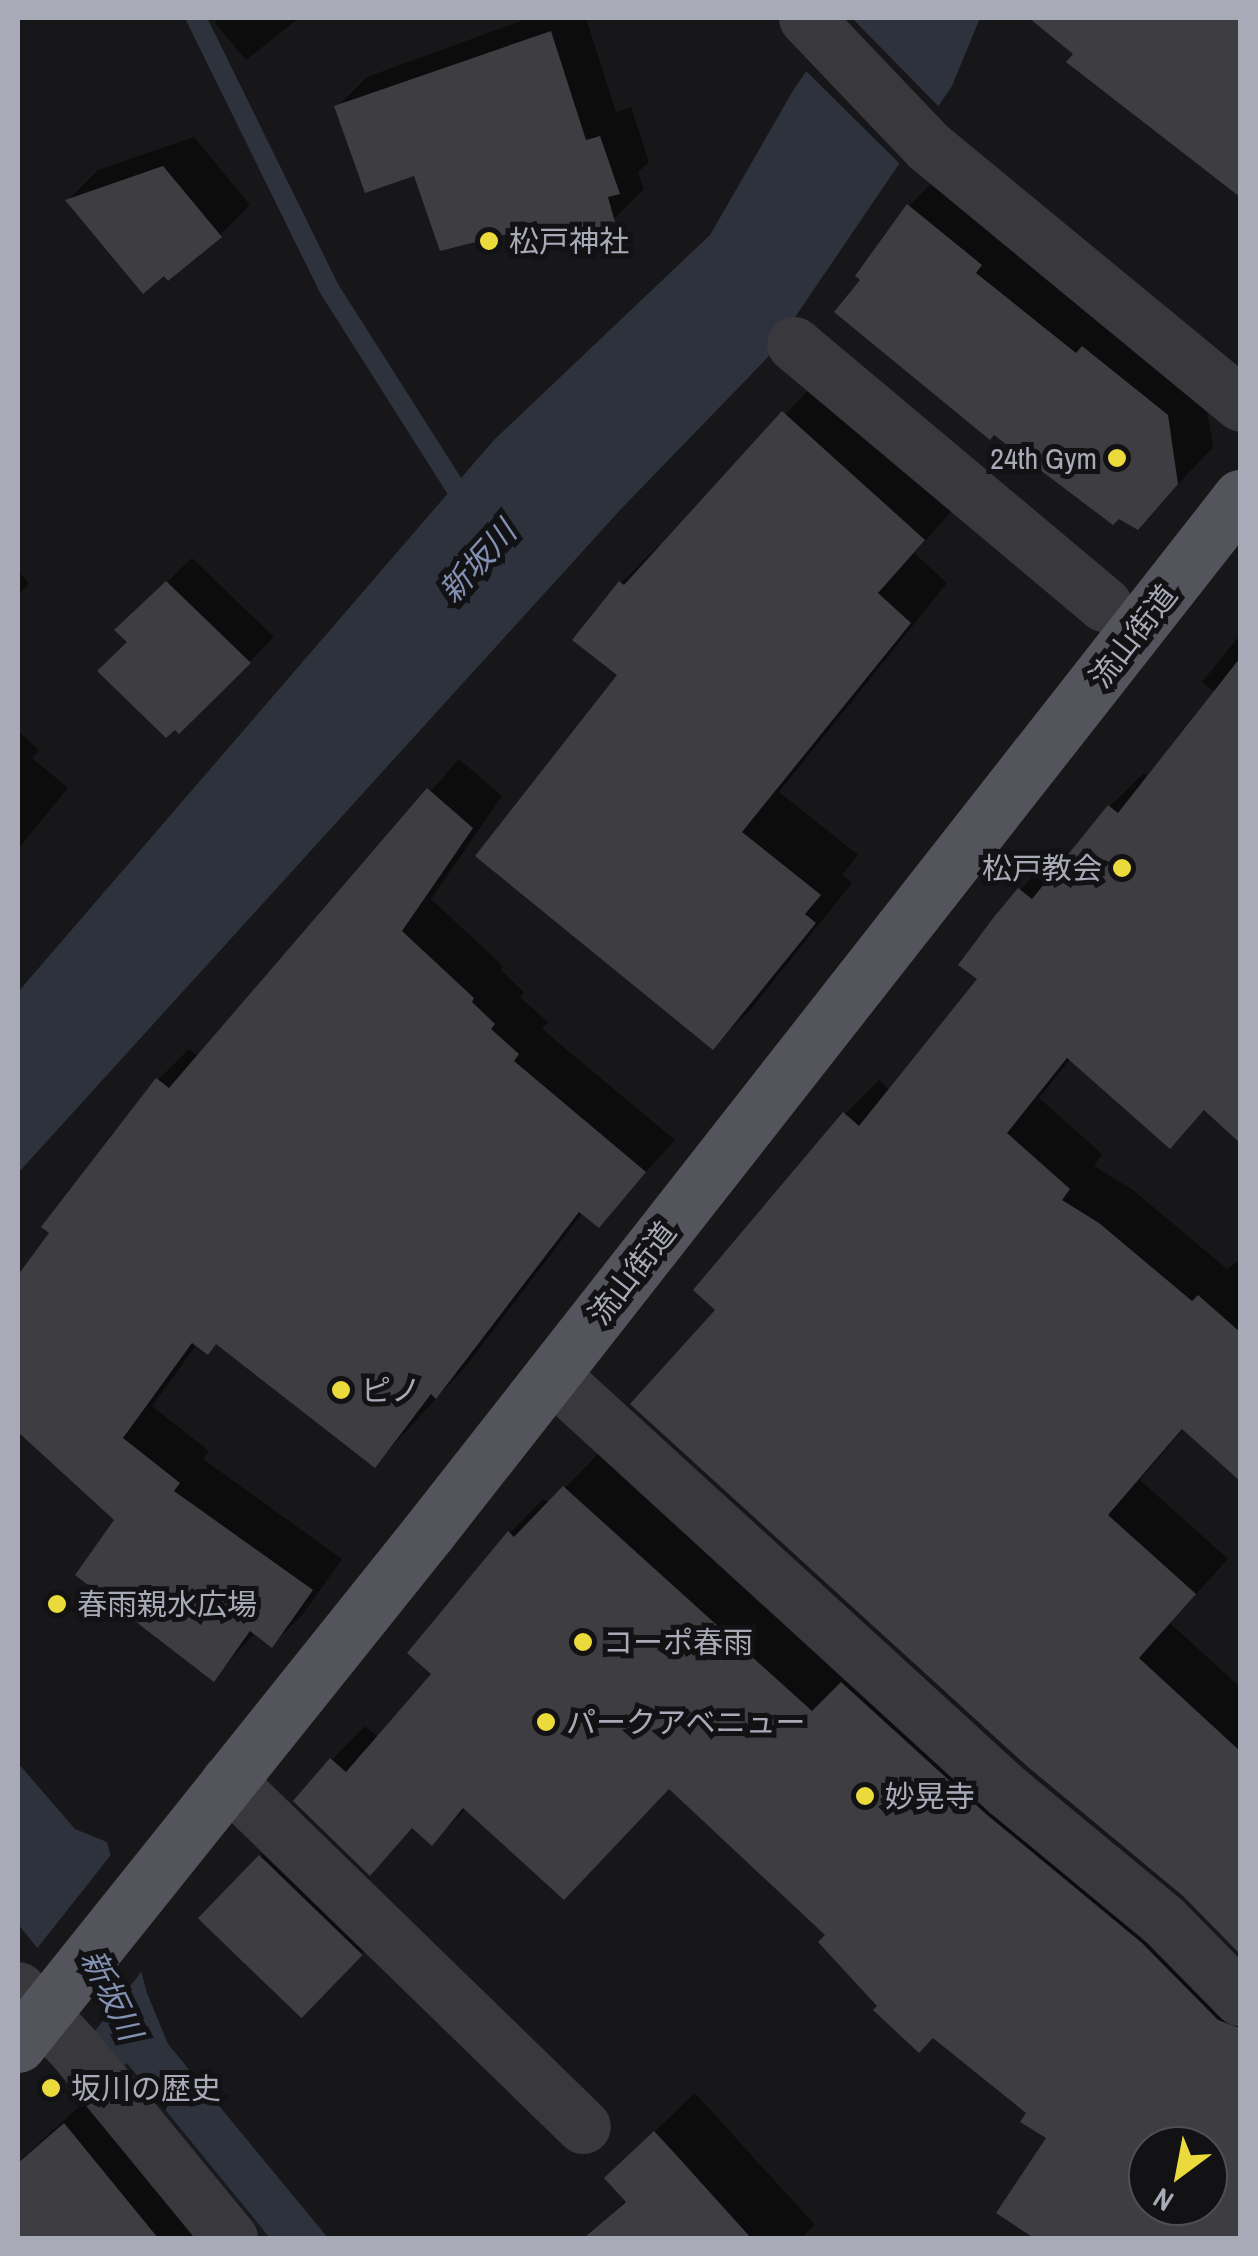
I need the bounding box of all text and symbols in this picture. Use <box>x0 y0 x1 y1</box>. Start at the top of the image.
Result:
place label: 松戸神社 <box>509 223 629 259</box>
marker: 松戸神社 <box>478 230 500 252</box>
place label: 24th Gym <box>990 440 1097 476</box>
marker: 24th Gym <box>1106 447 1128 469</box>
water label: 新坂川 <box>432 513 524 611</box>
street label: 流山街道 <box>1082 578 1184 694</box>
place label: 松戸教会 <box>982 850 1102 886</box>
marker: 松戸教会 <box>1111 857 1133 879</box>
street label: 流山街道 <box>581 1215 683 1331</box>
place label: ピノ <box>361 1372 421 1408</box>
marker: ピノ <box>330 1379 352 1401</box>
place label: 春雨親水広場 <box>77 1586 257 1622</box>
marker: 春雨親水広場 <box>46 1593 68 1615</box>
place label: コーポ春雨 <box>603 1624 753 1660</box>
marker: コーポ春雨 <box>572 1631 594 1653</box>
place label: パークアベニュー <box>566 1704 806 1740</box>
marker: パークアベニュー <box>535 1711 557 1733</box>
place label: 妙晃寺 <box>885 1778 975 1814</box>
marker: 妙晃寺 <box>854 1785 876 1807</box>
water label: 新坂川 <box>73 1943 149 2047</box>
place label: 坂川の歴史 <box>71 2070 221 2106</box>
marker: 坂川の歴史 <box>40 2077 62 2099</box>
north arrow <box>1128 2126 1228 2226</box>
text: N <box>1146 2179 1180 2220</box>

